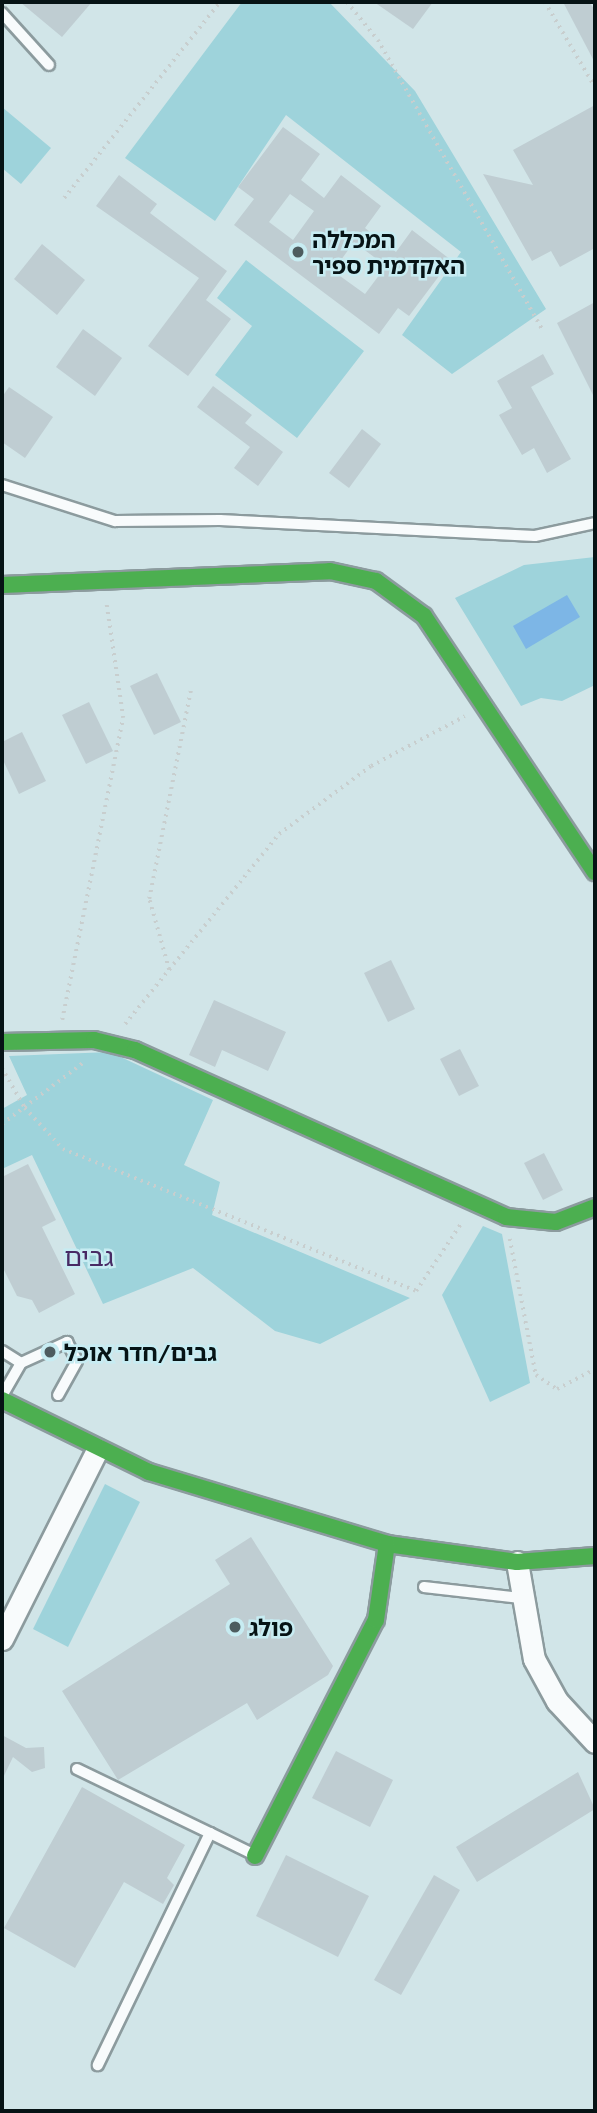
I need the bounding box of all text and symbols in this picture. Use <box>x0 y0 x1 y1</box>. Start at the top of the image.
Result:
place label: המכללה האקדמית ספיר <box>312 225 465 279</box>
marker: המכללה האקדמית ספיר <box>290 244 306 260</box>
district label: גבים <box>64 1240 114 1272</box>
place label: גבים/חדר אוכל <box>64 1338 217 1366</box>
marker: גבים/חדר אוכל <box>42 1344 58 1360</box>
place label: פולג <box>249 1613 293 1641</box>
marker: פולג <box>227 1619 243 1635</box>

